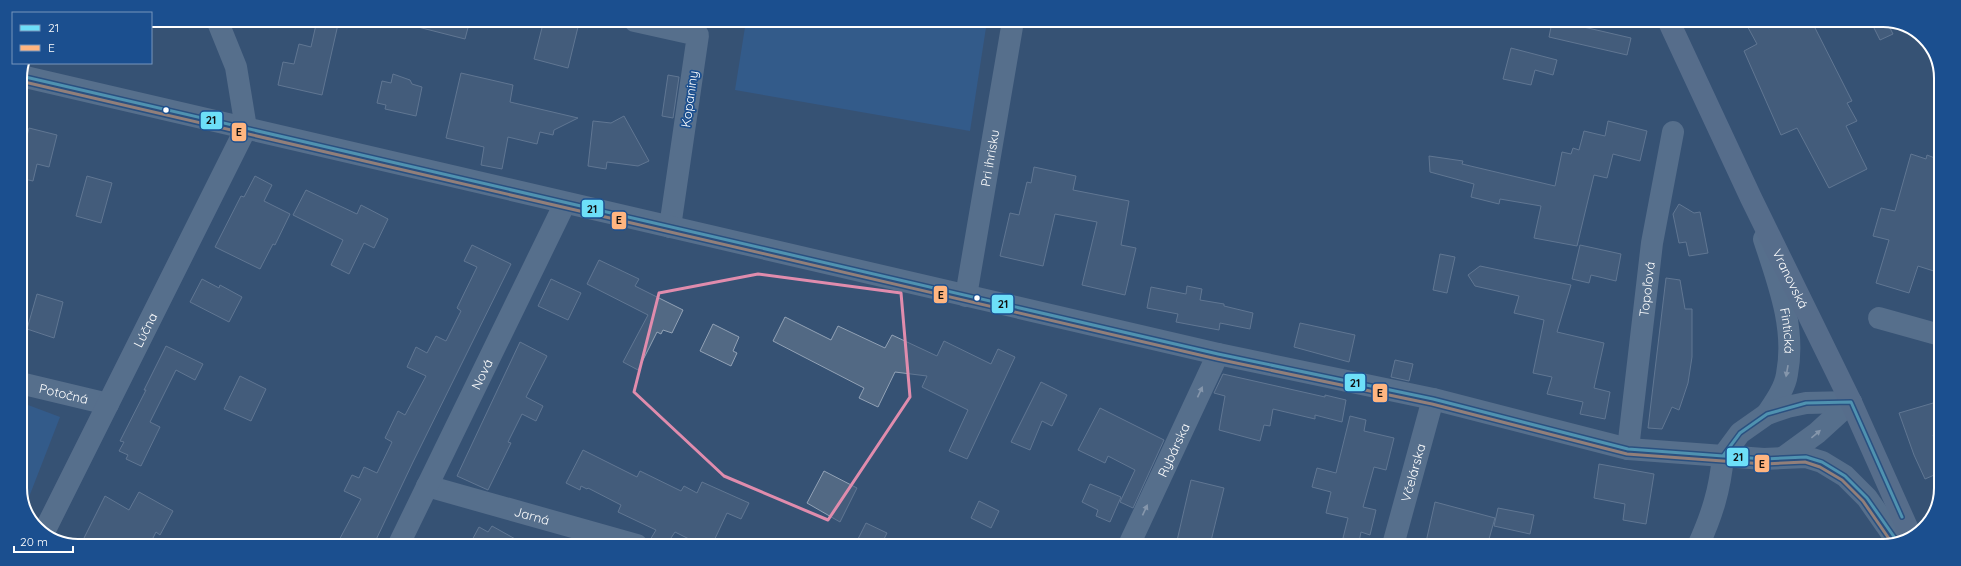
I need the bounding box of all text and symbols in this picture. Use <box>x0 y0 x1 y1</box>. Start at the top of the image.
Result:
legend <box>12 12 152 64</box>
text: 21 <box>48 20 59 35</box>
text: E <box>48 40 55 55</box>
street label: Kopaniny <box>677 70 701 128</box>
unlabelled marker <box>161 105 171 115</box>
line badge: 21 <box>200 111 223 130</box>
text: 21 <box>206 113 216 127</box>
line badge: E <box>231 122 247 142</box>
text: E <box>236 125 242 139</box>
street label: Pri ihrisku <box>977 128 1002 188</box>
line badge: 21 <box>581 199 604 218</box>
text: 21 <box>587 202 597 216</box>
line badge: E <box>611 211 627 230</box>
text: E <box>616 213 622 227</box>
street label: Vranovská <box>1769 246 1812 311</box>
street label: Topoľová <box>1635 261 1658 318</box>
line badge: E <box>933 285 948 304</box>
text: E <box>938 288 944 302</box>
unlabelled marker <box>972 293 982 303</box>
line badge: 21 <box>991 294 1014 314</box>
text: 21 <box>998 297 1008 311</box>
street label: Fintická <box>1777 306 1797 354</box>
street label: Lúčna <box>130 310 160 350</box>
street label: Nová <box>468 356 496 392</box>
one-way arrow <box>1784 365 1790 378</box>
line badge: 21 <box>1344 373 1366 392</box>
text: 21 <box>1350 376 1360 390</box>
street label: Potočná <box>38 380 90 407</box>
line badge: E <box>1372 383 1388 403</box>
one-way arrow <box>1197 386 1203 398</box>
text: E <box>1377 386 1383 400</box>
street label: Rybárska <box>1154 420 1193 479</box>
one-way arrow <box>1810 429 1821 438</box>
street label: Včelárska <box>1397 442 1428 504</box>
line badge: 21 <box>1726 447 1749 467</box>
text: 21 <box>1733 450 1743 464</box>
line badge: E <box>1754 454 1770 473</box>
text: E <box>1759 457 1765 471</box>
street label: Jarná <box>513 503 551 528</box>
one-way arrow <box>1142 504 1148 516</box>
scale bar <box>14 528 73 554</box>
text: 20 m <box>20 534 48 549</box>

